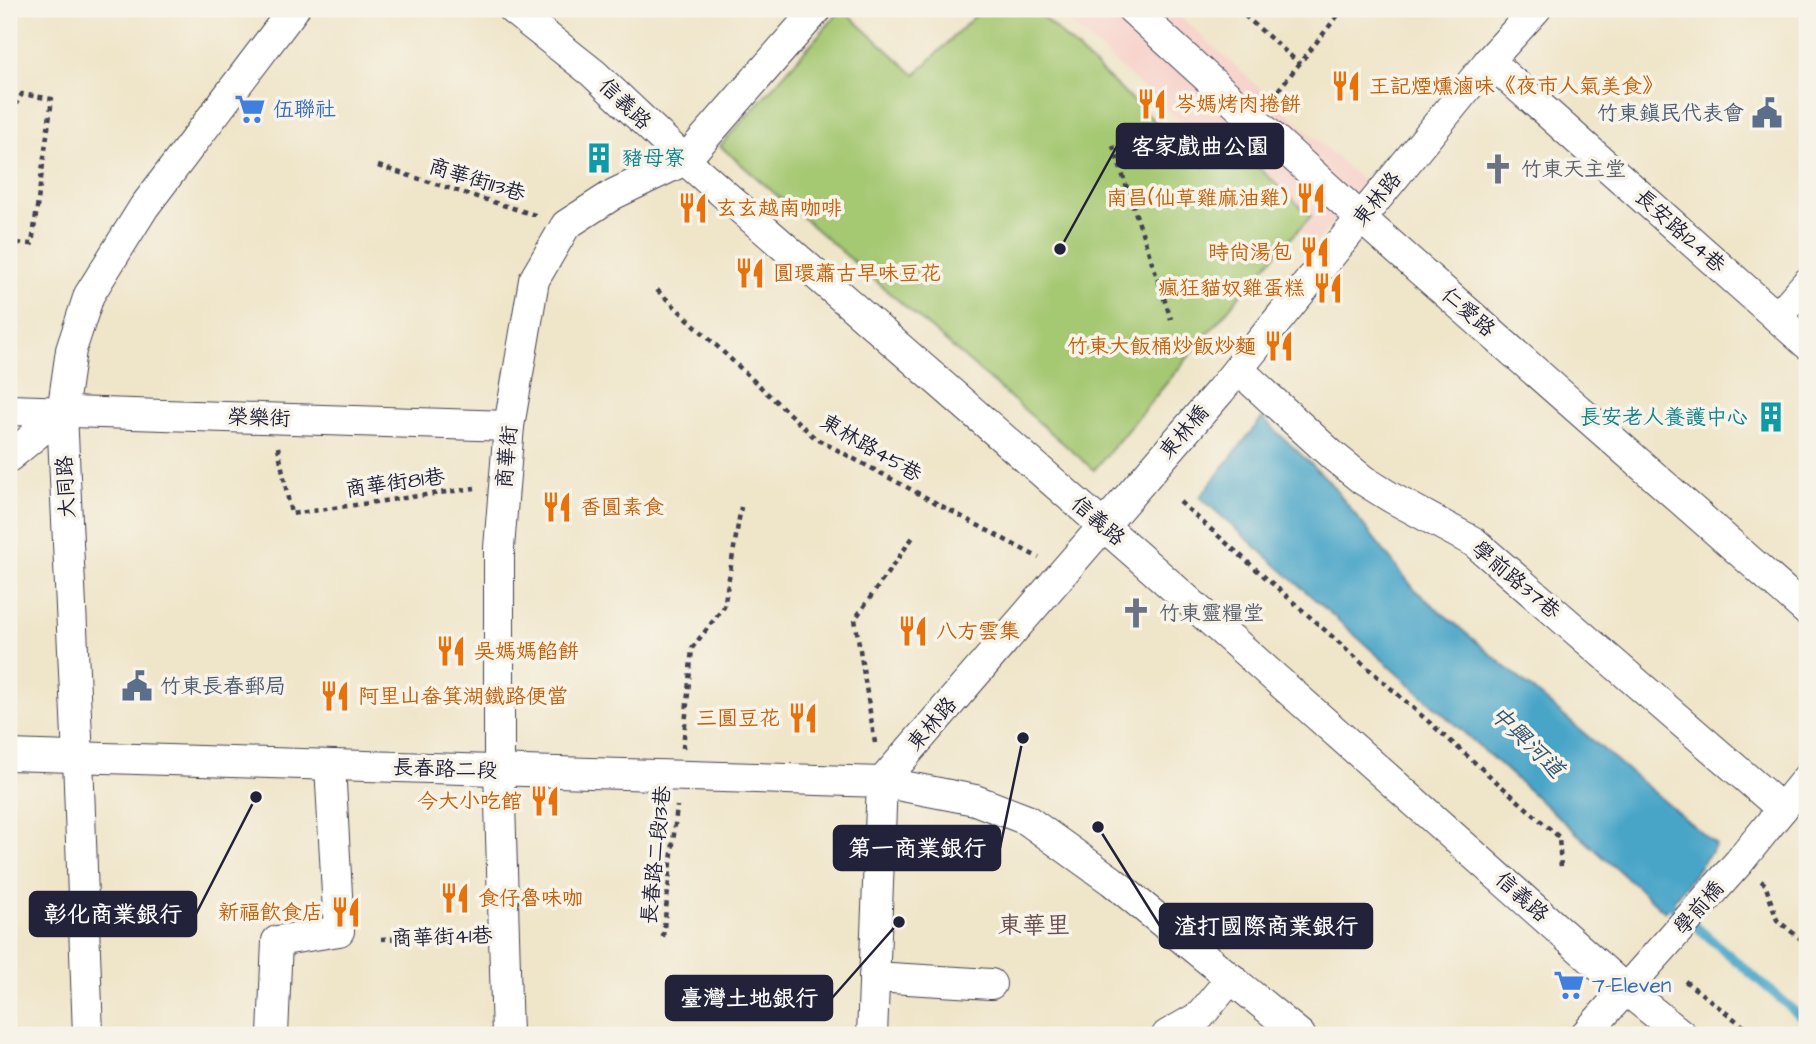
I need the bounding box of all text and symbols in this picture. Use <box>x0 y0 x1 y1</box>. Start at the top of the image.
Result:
restaurant icon: 王記煙燻滷味《夜市人氣美食》 <box>1329 69 1363 103</box>
street label: 信義路 <box>592 72 658 136</box>
place label: 王記煙燻滷味《夜市人氣美食》 <box>1369 72 1663 101</box>
restaurant icon: 岑媽烤肉捲餅 <box>1135 87 1169 121</box>
place label: 岑媽烤肉捲餅 <box>1175 90 1301 119</box>
supermarket icon: 伍聯社 <box>233 92 267 126</box>
place label: 伍聯社 <box>273 95 336 124</box>
public building icon: 竹東鎮民代表會 <box>1750 96 1784 130</box>
place label: 竹東鎮民代表會 <box>1597 99 1744 128</box>
callout: 客家戲曲公園 <box>1117 124 1283 168</box>
text: 客家戲曲公園 <box>1131 131 1269 163</box>
building icon: 豬母寮 <box>582 141 616 175</box>
place label: 豬母寮 <box>622 144 685 173</box>
street label: 商華街113巷 <box>425 152 529 208</box>
church icon: 竹東天主堂 <box>1481 152 1515 186</box>
place label: 竹東天主堂 <box>1521 155 1626 184</box>
street label: 東林路 <box>1346 165 1408 233</box>
restaurant icon: 南昌(仙草雞麻油雞) <box>1294 181 1328 215</box>
street label: 長安路124巷 <box>1628 182 1732 280</box>
place label: 南昌(仙草雞麻油雞) <box>1106 184 1288 213</box>
restaurant icon: 玄玄越南咖啡 <box>676 191 710 225</box>
place label: 玄玄越南咖啡 <box>716 194 842 223</box>
restaurant icon: 時尚湯包 <box>1298 235 1332 269</box>
place label: 時尚湯包 <box>1208 238 1292 267</box>
restaurant icon: 圓環蕭古早味豆花 <box>733 256 767 290</box>
place label: 圓環蕭古早味豆花 <box>773 259 941 288</box>
restaurant icon: 瘋狂貓奴雞蛋糕 <box>1311 271 1345 305</box>
place label: 瘋狂貓奴雞蛋糕 <box>1158 274 1305 303</box>
street label: 仁愛路 <box>1435 280 1501 344</box>
restaurant icon: 竹東大飯桶炒飯炒麵 <box>1262 329 1296 363</box>
place label: 竹東大飯桶炒飯炒麵 <box>1067 332 1256 361</box>
street label: 東林橋 <box>1152 399 1216 465</box>
building icon: 長安老人養護中心 <box>1754 400 1788 434</box>
street label: 榮樂街 <box>227 402 291 434</box>
place label: 長安老人養護中心 <box>1580 403 1748 432</box>
street label: 東林路45巷 <box>815 407 927 489</box>
street label: 商華街 <box>490 424 524 490</box>
street label: 大同路 <box>50 455 82 519</box>
street label: 商華街81巷 <box>343 462 447 504</box>
street label: 信義路 <box>1065 489 1131 553</box>
restaurant icon: 香圓素食 <box>540 490 574 524</box>
place label: 香圓素食 <box>580 493 664 522</box>
street label: 學前路37巷 <box>1465 534 1567 626</box>
church icon: 竹東靈糧堂 <box>1119 596 1153 630</box>
place label: 竹東靈糧堂 <box>1159 599 1264 628</box>
restaurant icon: 八方雲集 <box>896 614 930 648</box>
place label: 八方雲集 <box>936 617 1020 646</box>
restaurant icon: 吳媽媽餡餅 <box>434 634 468 668</box>
place label: 吳媽媽餡餅 <box>474 637 579 666</box>
public building icon: 竹東長春郵局 <box>120 669 154 703</box>
place label: 竹東長春郵局 <box>160 672 286 701</box>
restaurant icon: 阿里山畚箕湖鐵路便當 <box>318 679 352 713</box>
place label: 阿里山畚箕湖鐵路便當 <box>358 682 568 711</box>
street label: 東林路 <box>900 691 964 757</box>
water label: 中興河道 <box>1483 699 1573 787</box>
restaurant icon: 三圓豆花 <box>786 701 820 735</box>
place label: 三圓豆花 <box>696 704 780 733</box>
street label: 長春路二段 <box>392 753 498 785</box>
restaurant icon: 今大小吃館 <box>528 784 562 818</box>
street label: 長春路二段13巷 <box>634 784 678 926</box>
place label: 今大小吃館 <box>417 787 522 816</box>
callout: 第一商業銀行 <box>834 826 1000 870</box>
text: 第一商業銀行 <box>848 833 986 865</box>
street label: 信義路 <box>1489 865 1555 929</box>
street label: 學前橋 <box>1667 875 1731 941</box>
restaurant icon: 食仔魯味咖 <box>438 881 472 915</box>
place label: 食仔魯味咖 <box>478 884 583 913</box>
callout: 彰化商業銀行 <box>30 892 196 936</box>
restaurant icon: 新福飲食店 <box>329 895 363 929</box>
place label: 新福飲食店 <box>218 898 323 927</box>
text: 彰化商業銀行 <box>44 899 182 931</box>
callout: 渣打國際商業銀行 <box>1160 904 1372 948</box>
district label: 東華里 <box>998 909 1070 943</box>
text: 渣打國際商業銀行 <box>1174 911 1358 943</box>
street label: 商華街41巷 <box>391 921 493 953</box>
supermarket icon: 7-Eleven <box>1552 968 1586 1002</box>
place label: 7-Eleven <box>1592 971 1671 1000</box>
callout: 臺灣土地銀行 <box>666 976 832 1020</box>
text: 臺灣土地銀行 <box>680 983 818 1015</box>

